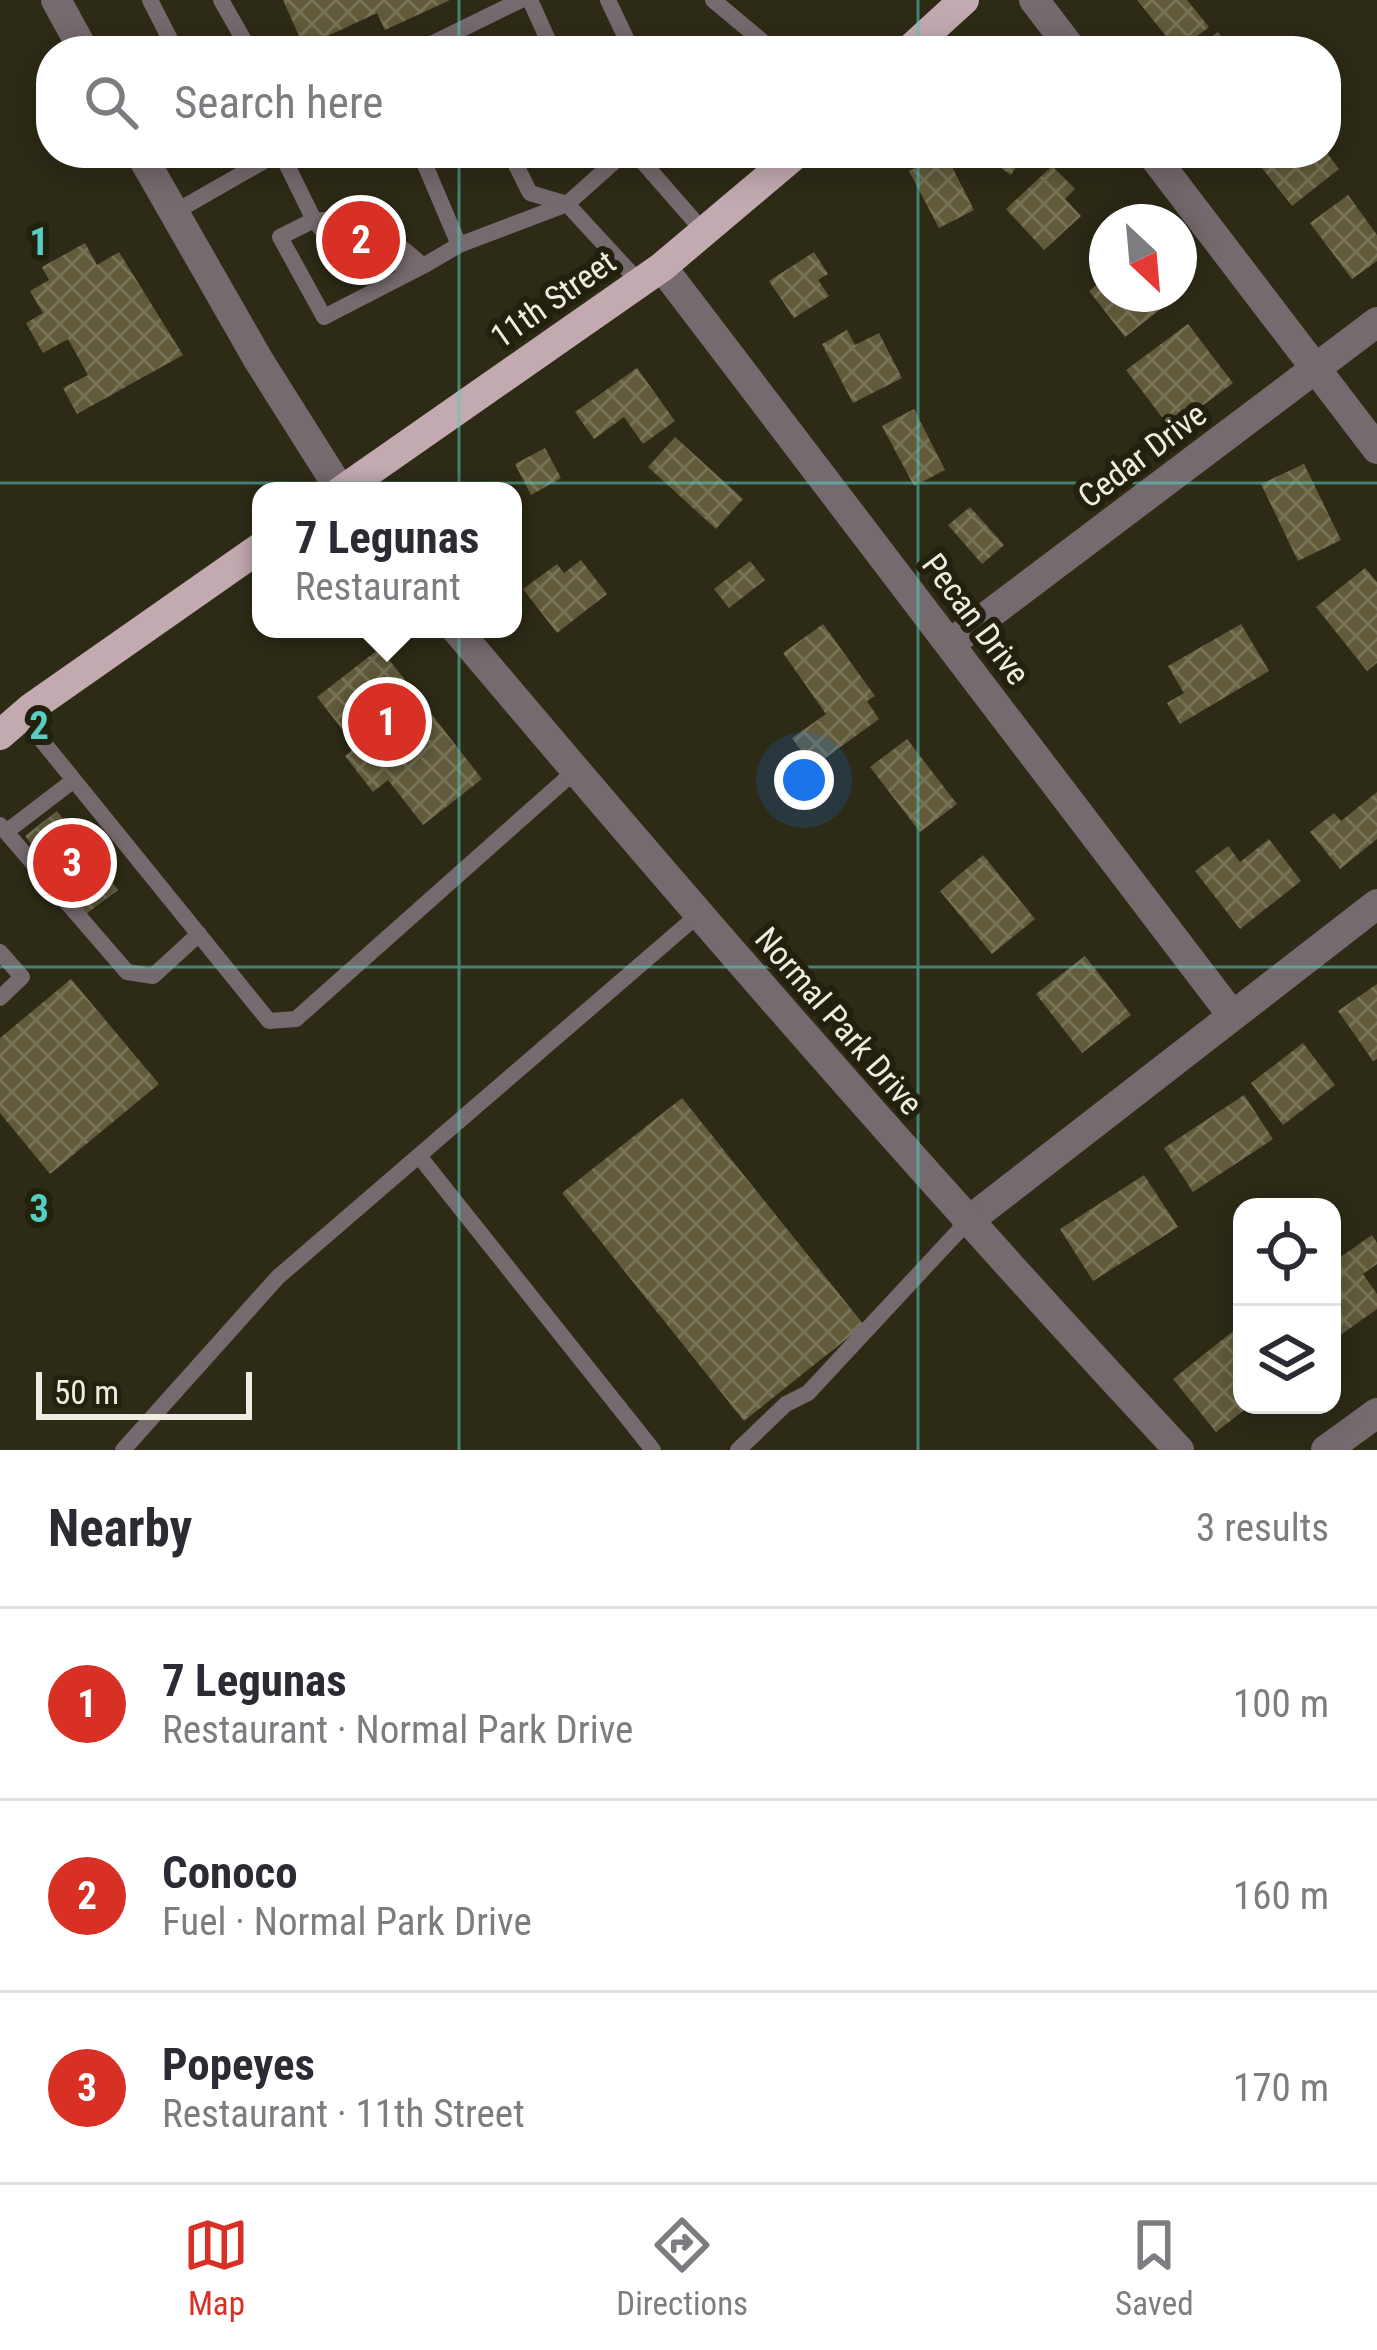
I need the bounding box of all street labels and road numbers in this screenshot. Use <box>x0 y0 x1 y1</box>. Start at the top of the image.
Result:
street label: 11th Street <box>483 242 623 356</box>
street label: Cedar Drive <box>1070 394 1214 516</box>
street label: Pecan Drive <box>914 546 1038 692</box>
street label: Normal Park Drive <box>747 919 931 1123</box>

